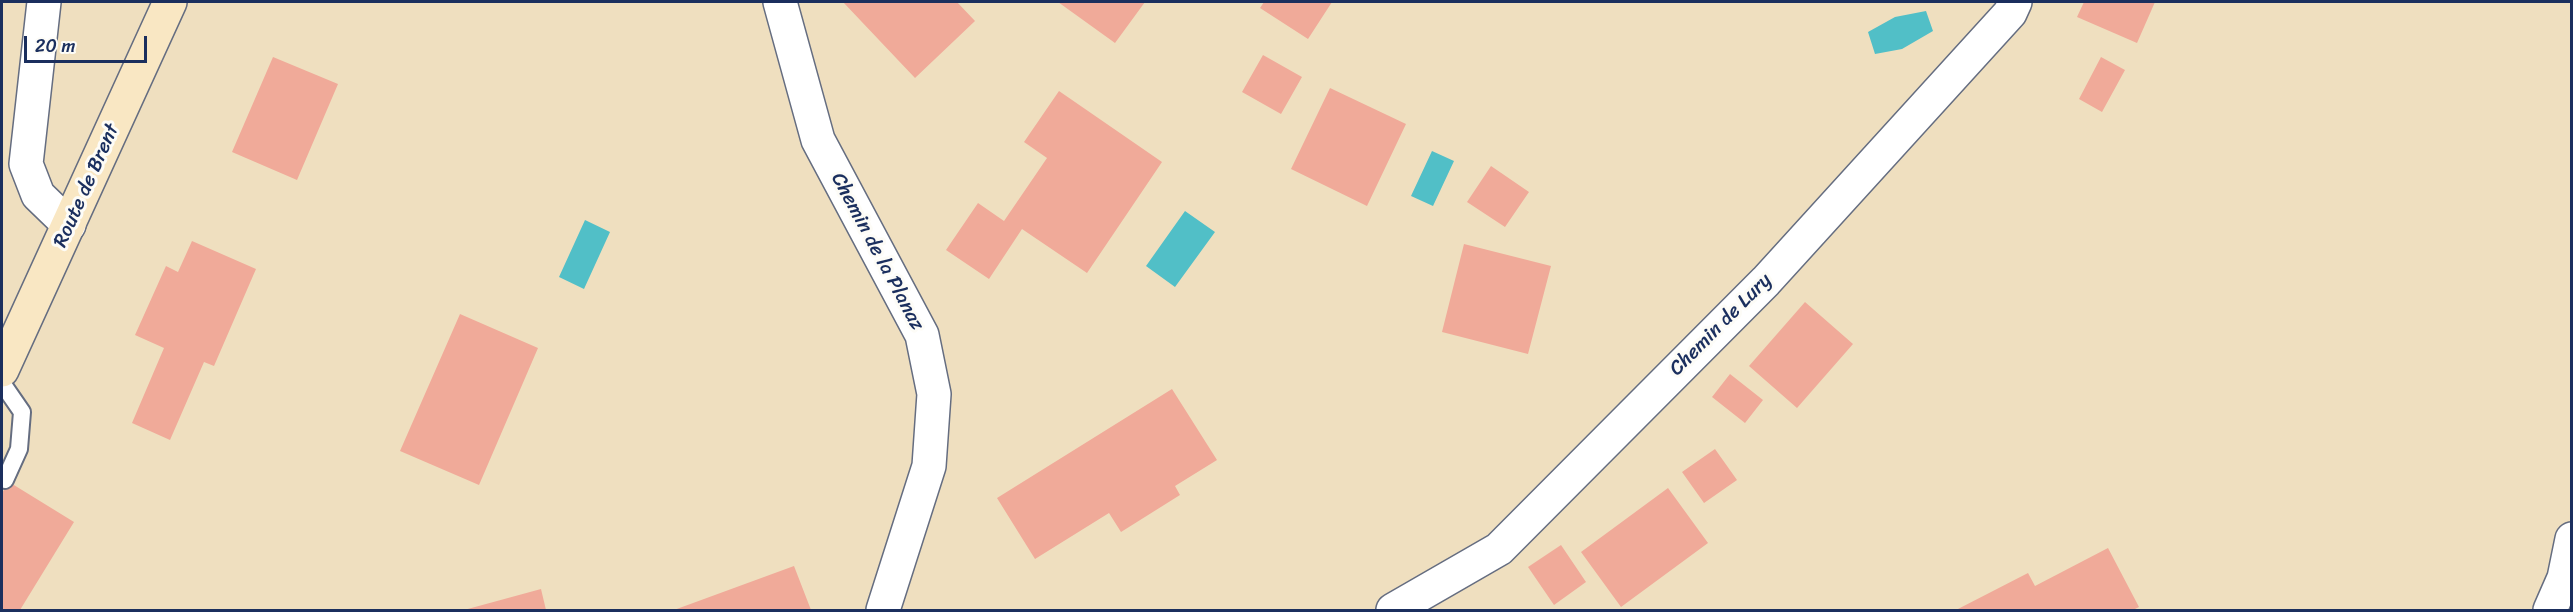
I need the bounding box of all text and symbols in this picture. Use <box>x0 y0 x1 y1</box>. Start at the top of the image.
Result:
scale bar <box>27 24 150 62</box>
text: 20 m <box>35 30 75 62</box>
street label: Route de Brent <box>49 121 125 251</box>
street label: Chemin de la Planaz <box>825 169 929 335</box>
street label: Chemin de Lury <box>1665 269 1777 381</box>

